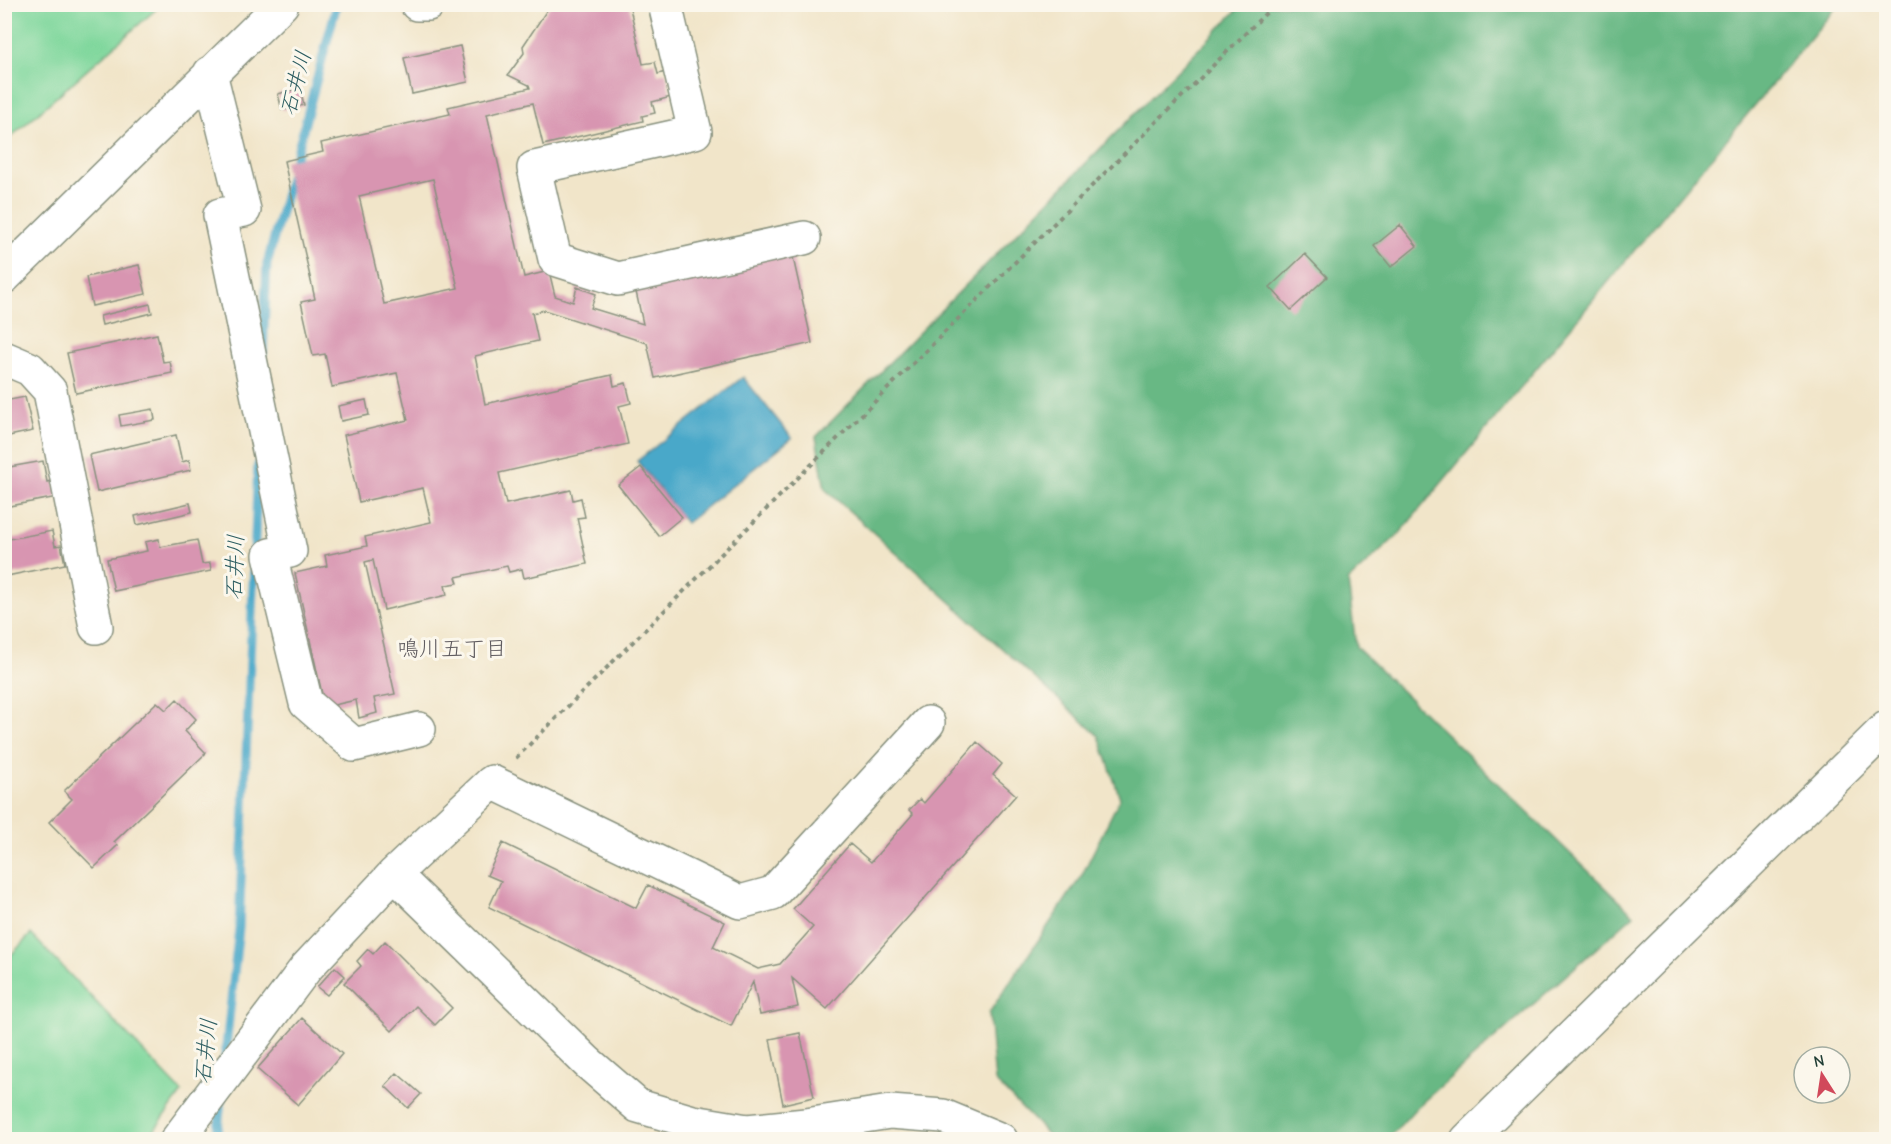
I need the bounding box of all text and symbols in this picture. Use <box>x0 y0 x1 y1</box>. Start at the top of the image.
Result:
water label: 石井川 <box>275 48 317 118</box>
water label: 石井川 <box>221 534 249 600</box>
district label: 鳴川五丁目 <box>397 636 507 662</box>
water label: 石井川 <box>190 1017 222 1085</box>
north arrow <box>1792 1045 1852 1105</box>
text: N <box>1812 1051 1826 1071</box>

